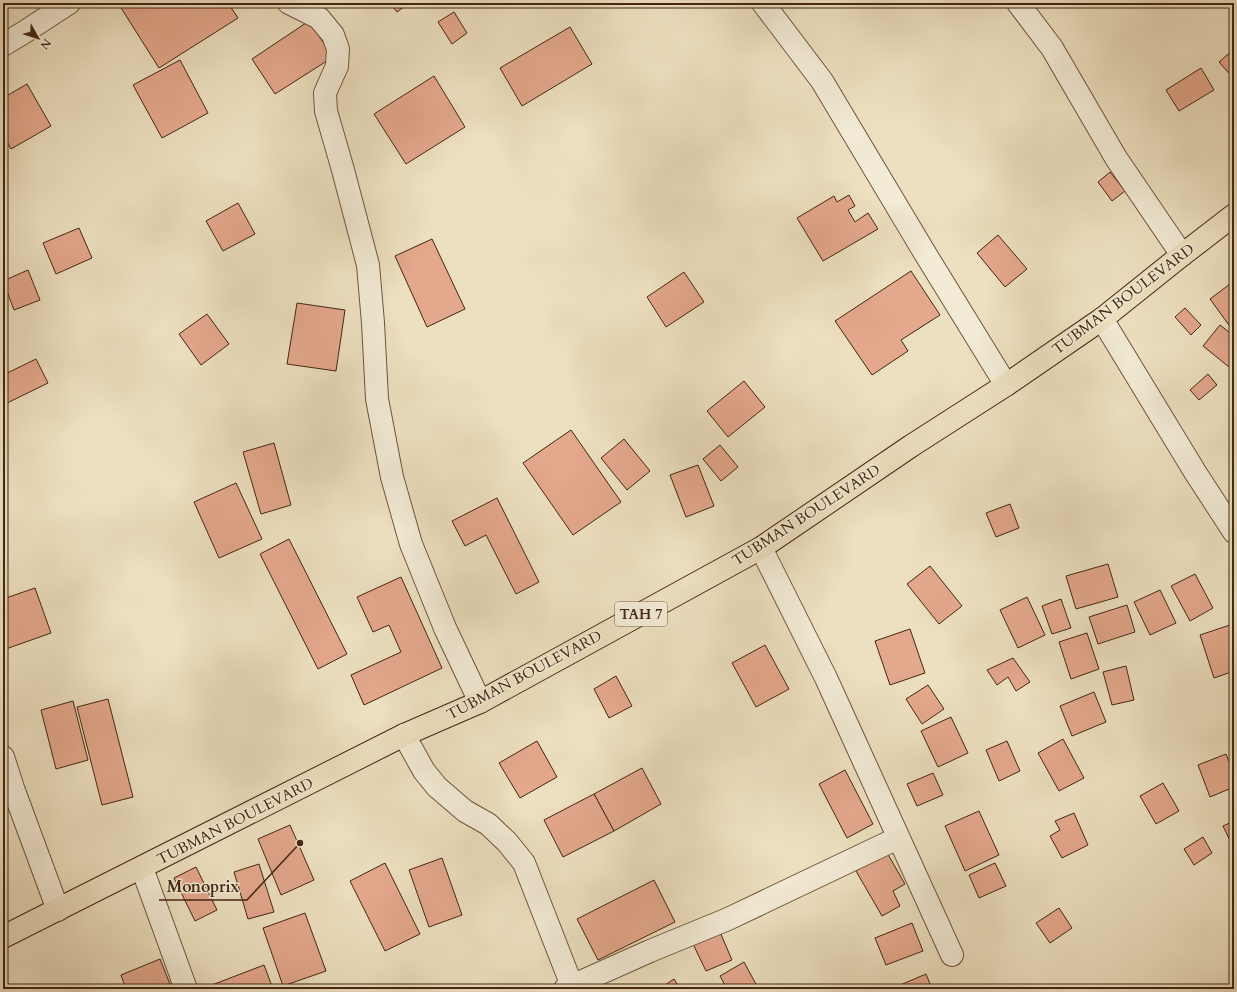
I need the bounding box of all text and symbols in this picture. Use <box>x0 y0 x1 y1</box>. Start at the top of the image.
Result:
north arrow <box>18 18 58 58</box>
text: N <box>36 36 54 53</box>
street label: TUBMAN BOULEVARD <box>1048 239 1198 359</box>
street label: TUBMAN BOULEVARD <box>728 459 884 571</box>
road number: TAH 7 <box>615 602 667 626</box>
street label: TUBMAN BOULEVARD <box>443 626 605 724</box>
street label: TUBMAN BOULEVARD <box>153 773 317 869</box>
callout: Monoprix <box>159 872 247 900</box>
text: Monoprix <box>167 876 240 898</box>

